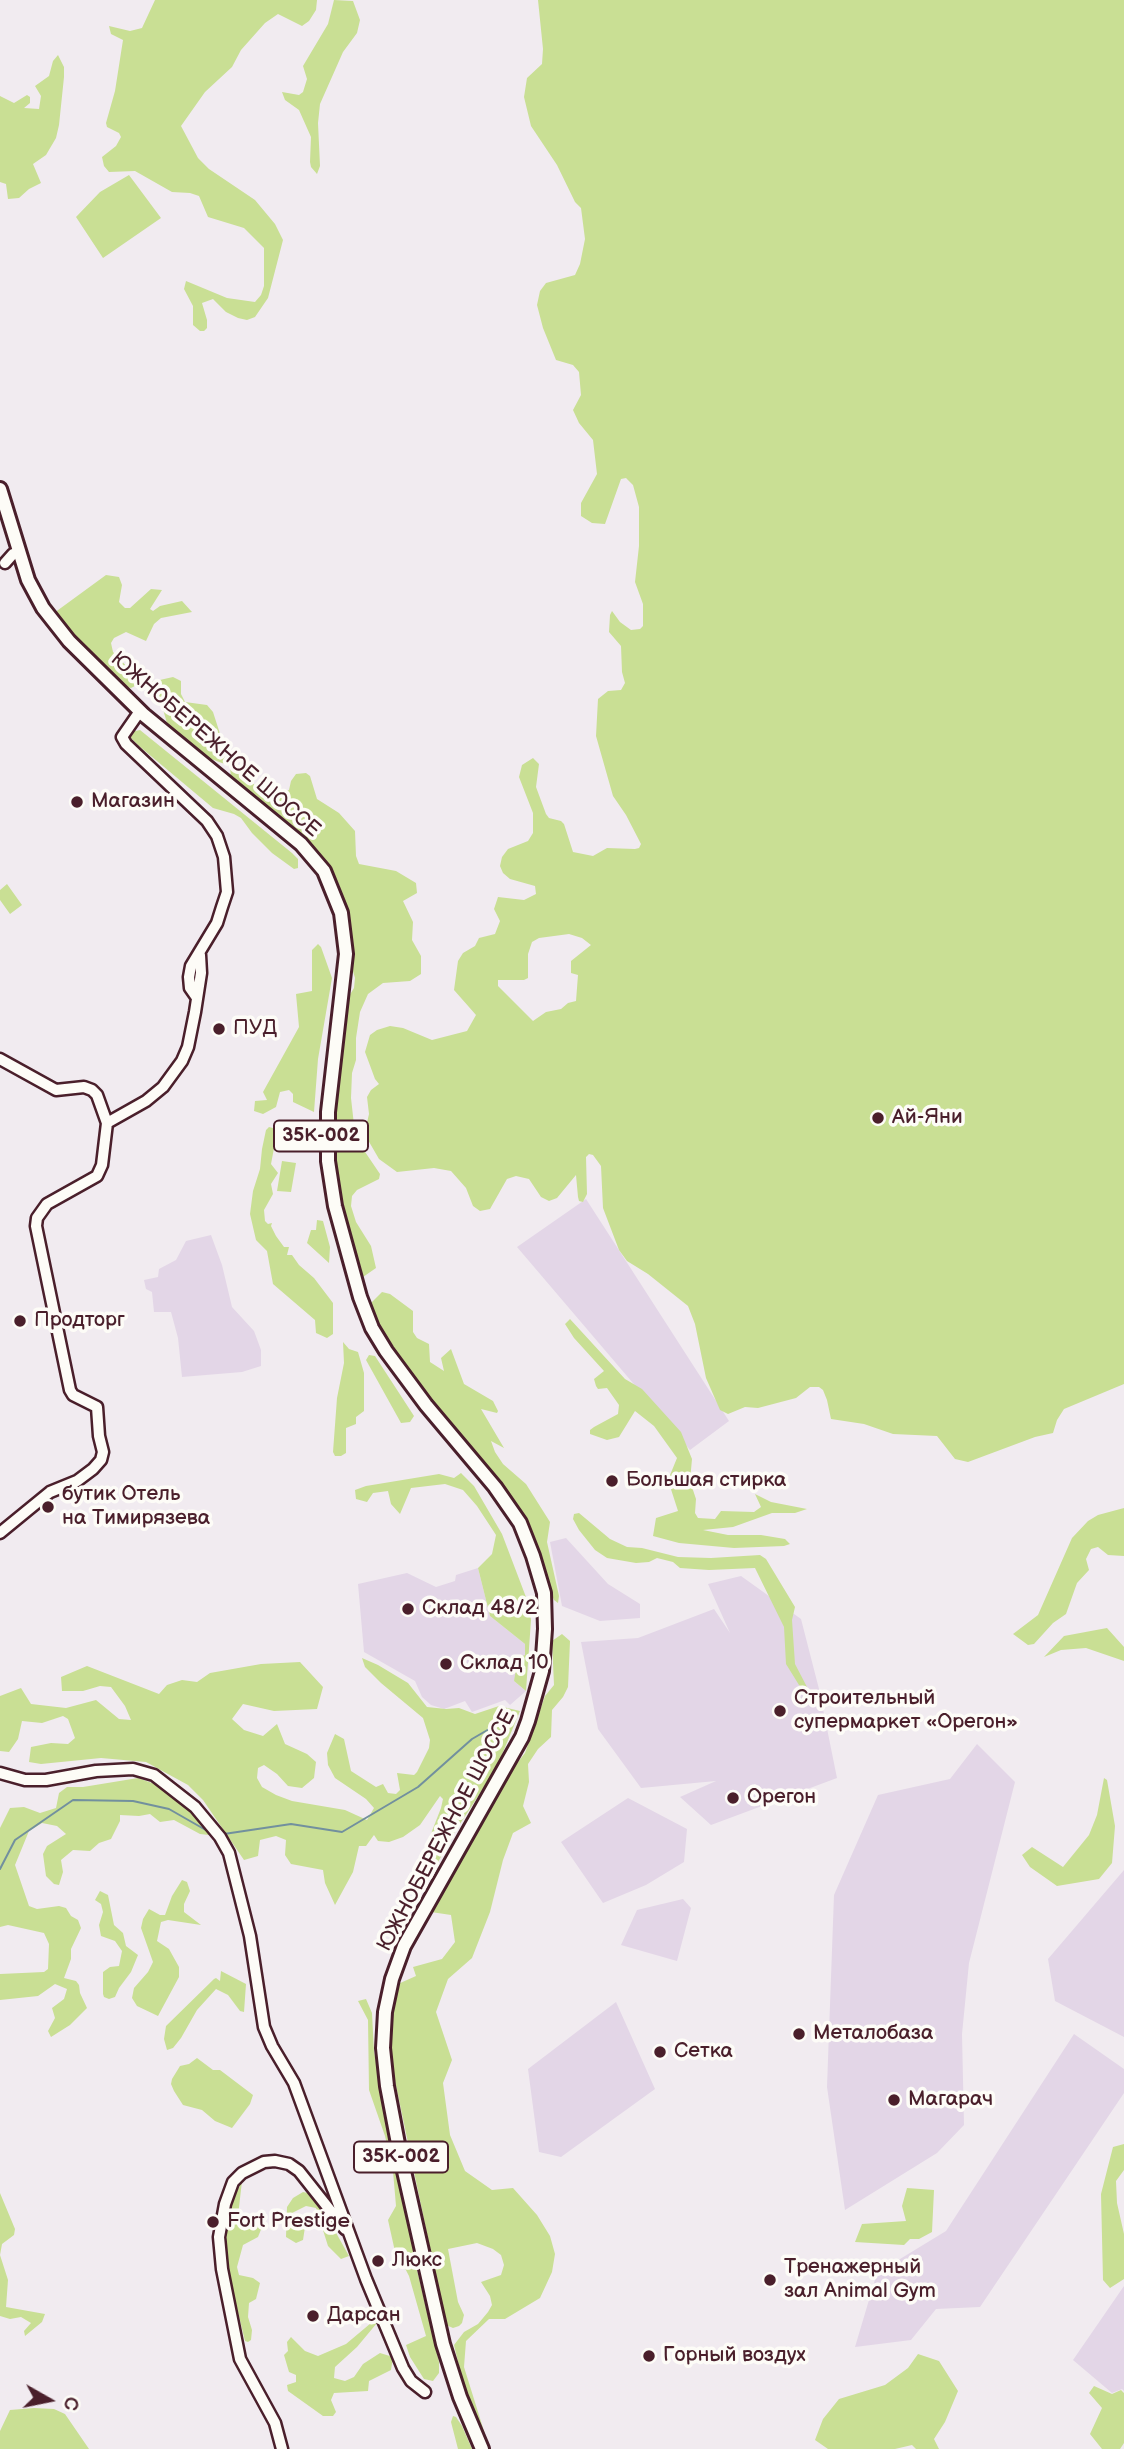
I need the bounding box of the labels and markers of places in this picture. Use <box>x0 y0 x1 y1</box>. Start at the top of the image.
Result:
place label: Магазин <box>91 789 175 815</box>
marker: Магазин <box>69 794 85 810</box>
place label: ПУД <box>233 1016 277 1042</box>
marker: ПУД <box>211 1021 227 1037</box>
place label: Ай-Яни <box>892 1105 963 1131</box>
marker: Ай-Яни <box>870 1110 886 1126</box>
place label: Продторг <box>34 1308 125 1334</box>
marker: Продторг <box>12 1313 28 1329</box>
place label: Большая стирка <box>626 1468 786 1494</box>
marker: Большая стирка <box>604 1473 620 1489</box>
place label: бутик Отель на Тимирязева <box>62 1482 210 1532</box>
marker: бутик Отель на Тимирязева <box>40 1499 56 1515</box>
place label: Склад 48/2 <box>422 1596 537 1622</box>
marker: Склад 48/2 <box>400 1601 416 1617</box>
place label: Склад 10 <box>460 1651 549 1677</box>
marker: Склад 10 <box>438 1656 454 1672</box>
place label: Строительный супермаркет «Орегон» <box>794 1686 1018 1736</box>
marker: Строительный супермаркет «Орегон» <box>772 1703 788 1719</box>
place label: Орегон <box>747 1785 816 1811</box>
marker: Орегон <box>725 1790 741 1806</box>
place label: Металобаза <box>813 2021 933 2047</box>
marker: Металобаза <box>791 2026 807 2042</box>
place label: Сетка <box>674 2039 733 2065</box>
marker: Сетка <box>652 2044 668 2060</box>
place label: Магарач <box>908 2087 993 2113</box>
marker: Магарач <box>886 2092 902 2108</box>
place label: Fort Prestige <box>227 2209 350 2235</box>
marker: Fort Prestige <box>205 2214 221 2230</box>
place label: Люкс <box>392 2248 442 2274</box>
marker: Люкс <box>370 2253 386 2269</box>
place label: Тренажерный зал Animal Gym <box>784 2255 936 2305</box>
marker: Тренажерный зал Animal Gym <box>762 2272 778 2288</box>
place label: Дарсан <box>327 2303 401 2329</box>
marker: Дарсан <box>305 2308 321 2324</box>
place label: Горный воздух <box>663 2343 806 2369</box>
marker: Горный воздух <box>641 2348 657 2364</box>

